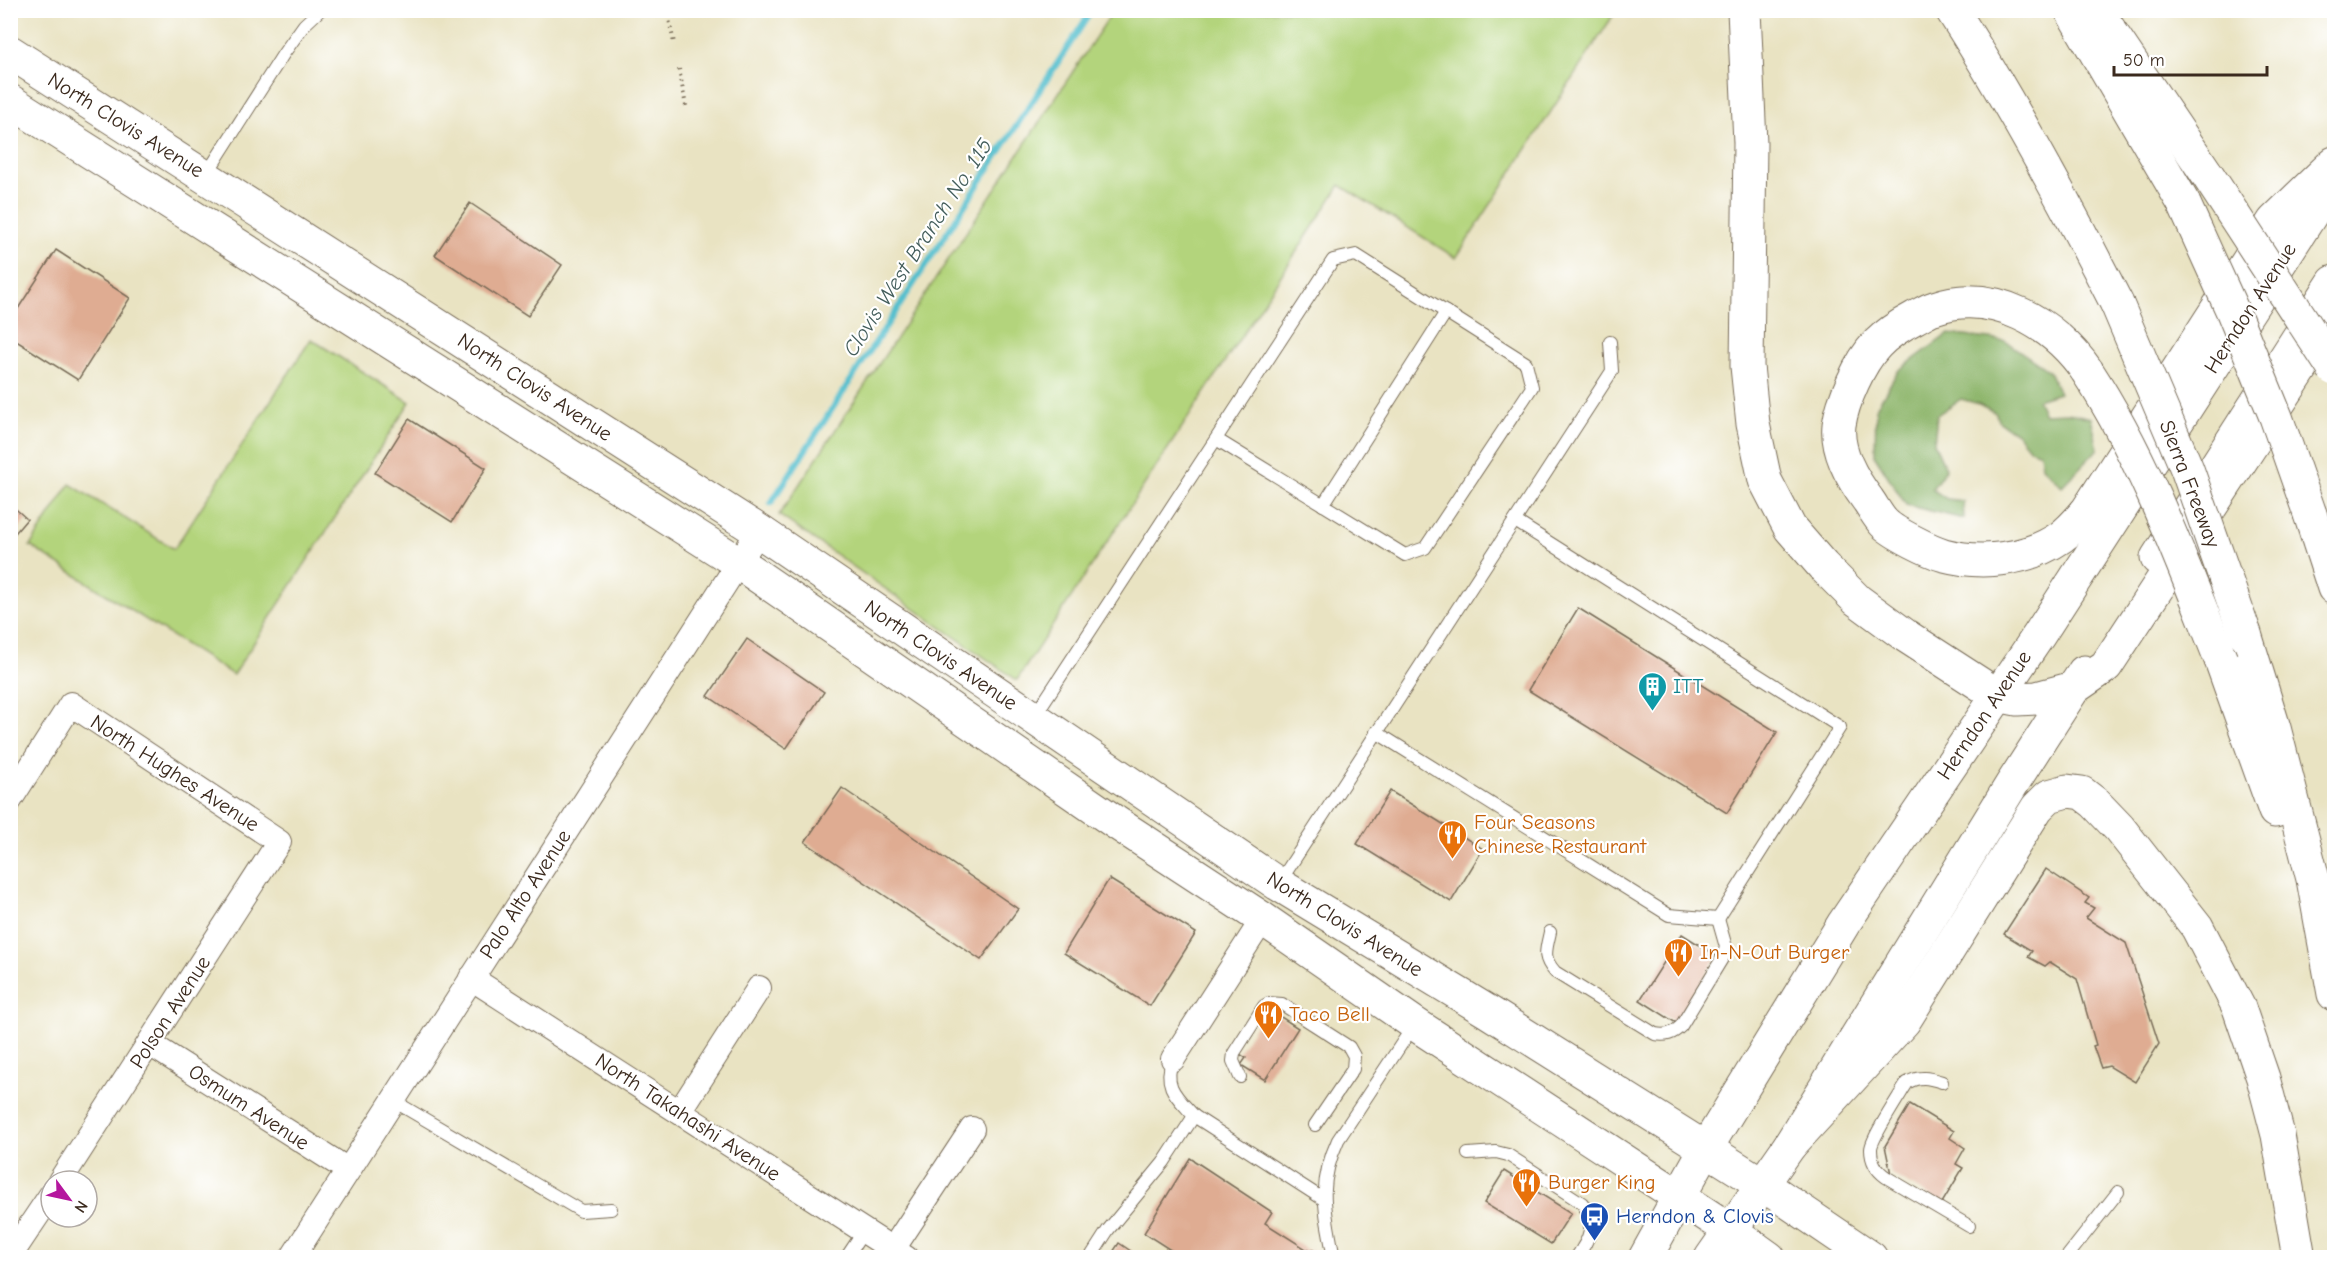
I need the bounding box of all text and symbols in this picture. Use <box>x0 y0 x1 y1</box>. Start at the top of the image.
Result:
scale bar <box>2114 39 2267 77</box>
text: 50 m <box>2123 50 2165 71</box>
street label: North Clovis Avenue <box>44 67 208 183</box>
water label: Clovis West Branch No. 115 <box>838 134 998 361</box>
street label: Herndon Avenue <box>2199 238 2301 378</box>
street label: North Clovis Avenue <box>453 328 617 446</box>
street label: Sierra Freeway <box>2155 417 2226 552</box>
street label: North Clovis Avenue <box>860 595 1022 715</box>
street label: Herndon Avenue <box>1932 646 2036 784</box>
building icon: ITT <box>1636 670 1668 712</box>
place label: ITT <box>1673 674 1704 698</box>
street label: North Hughes Avenue <box>86 710 264 836</box>
place label: Four Seasons Chinese Restaurant <box>1474 810 1647 858</box>
restaurant icon: Four Seasons Chinese Restaurant <box>1437 818 1469 860</box>
street label: Palo Alto Avenue <box>474 825 576 963</box>
street label: North Clovis Avenue <box>1263 866 1427 982</box>
restaurant icon: In-N-Out Burger <box>1663 936 1695 978</box>
place label: In-N-Out Burger <box>1700 940 1850 964</box>
street label: Polson Avenue <box>125 951 215 1073</box>
restaurant icon: Taco Bell <box>1252 998 1284 1040</box>
place label: Taco Bell <box>1289 1002 1370 1026</box>
street label: North Takahashi Avenue <box>591 1048 785 1186</box>
street label: Osmum Avenue <box>184 1059 314 1155</box>
restaurant icon: Burger King <box>1511 1166 1543 1208</box>
north arrow <box>39 1169 99 1229</box>
place label: Burger King <box>1548 1170 1656 1194</box>
text: N <box>70 1197 91 1216</box>
bus stop icon: Herndon & Clovis <box>1579 1200 1611 1242</box>
place label: Herndon & Clovis <box>1616 1204 1774 1228</box>

